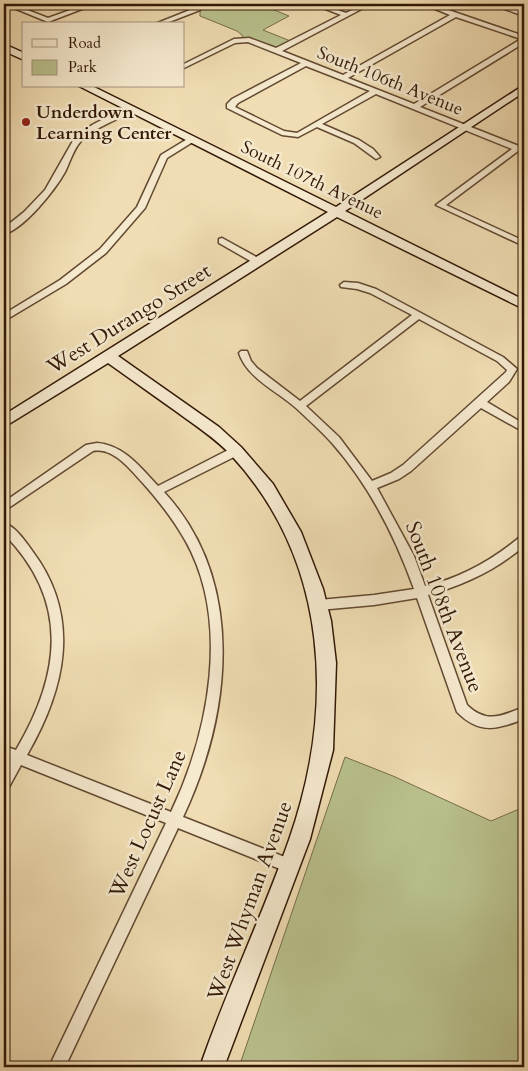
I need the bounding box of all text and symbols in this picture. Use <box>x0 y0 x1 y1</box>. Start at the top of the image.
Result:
legend <box>22 22 185 88</box>
text: Road <box>68 33 101 53</box>
street label: South 106th Avenue <box>313 40 467 122</box>
text: Park <box>68 57 97 77</box>
place label: Underdown Learning Center <box>36 100 172 146</box>
marker: Underdown Learning Center <box>20 116 32 128</box>
street label: South 107th Avenue <box>237 135 387 225</box>
street label: West Durango Street <box>41 257 217 382</box>
street label: South 108th Avenue <box>398 517 490 697</box>
street label: West Locust Lane <box>102 745 194 904</box>
street label: West Whyman Avenue <box>200 797 300 1006</box>

